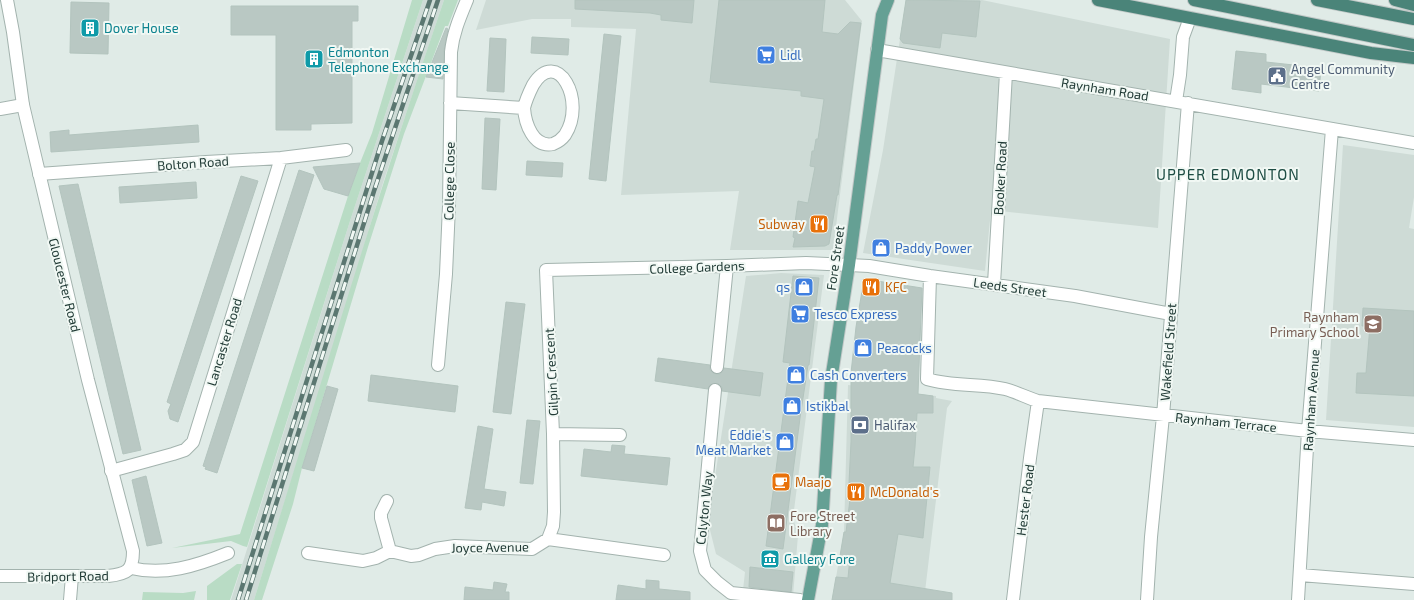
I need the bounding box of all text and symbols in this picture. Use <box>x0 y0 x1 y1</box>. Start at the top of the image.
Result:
building icon: Dover House <box>79 17 101 39</box>
place label: Dover House <box>104 20 179 36</box>
place label: Edmonton Telephone Exchange <box>328 44 449 75</box>
supermarket icon: Lidl <box>755 44 777 66</box>
place label: Lidl <box>780 47 801 63</box>
building icon: Edmonton Telephone Exchange <box>303 48 325 70</box>
place label: Angel Community Centre <box>1291 61 1395 92</box>
public building icon: Angel Community Centre <box>1266 65 1288 87</box>
street label: Raynham Road <box>1060 74 1150 104</box>
street label: College Close <box>440 141 458 221</box>
street label: Booker Road <box>990 141 1010 215</box>
street label: Bolton Road <box>157 153 229 173</box>
district label: UPPER EDMONTON <box>1156 165 1300 183</box>
restaurant icon: Subway <box>808 213 830 235</box>
place label: Subway <box>758 216 805 232</box>
street label: Fore Street <box>823 225 847 291</box>
street label: Gloucester Road <box>46 236 84 334</box>
shop icon: Paddy Power <box>870 237 892 259</box>
place label: Paddy Power <box>895 240 972 256</box>
street label: College Gardens <box>649 257 745 277</box>
street label: Leeds Street <box>972 274 1048 300</box>
shop icon: qs <box>793 276 815 298</box>
restaurant icon: KFC <box>860 276 882 298</box>
place label: qs <box>776 279 790 295</box>
place label: KFC <box>885 279 907 295</box>
street label: Lancaster Road <box>203 296 245 388</box>
supermarket icon: Tesco Express <box>789 303 811 325</box>
street label: Wakefield Street <box>1157 303 1179 401</box>
place label: Tesco Express <box>814 306 897 322</box>
place label: Raynham Primary School <box>1270 309 1359 340</box>
school or university icon: Raynham Primary School <box>1362 313 1384 335</box>
street label: Gilpin Crescent <box>541 327 561 416</box>
shop icon: Peacocks <box>852 337 874 359</box>
place label: Peacocks <box>877 340 932 356</box>
street label: Raynham Avenue <box>1299 349 1323 451</box>
shop icon: Cash Converters <box>785 364 807 386</box>
place label: Cash Converters <box>810 367 907 383</box>
shop icon: Istikbal <box>781 395 803 417</box>
place label: Istikbal <box>806 398 849 414</box>
street label: Raynham Terrace <box>1174 409 1278 435</box>
bank icon: Halifax <box>849 414 871 436</box>
place label: Halifax <box>874 417 916 433</box>
place label: Eddie's Meat Market <box>696 427 771 458</box>
shop icon: Eddie's Meat Market <box>774 431 796 453</box>
street label: Hester Road <box>1013 463 1037 537</box>
street label: Colyton Way <box>692 470 716 546</box>
cafe icon: Maajo <box>770 471 792 493</box>
place label: Maajo <box>795 474 831 490</box>
restaurant icon: McDonald's <box>845 481 867 503</box>
place label: McDonald's <box>870 484 939 500</box>
place label: Fore Street Library <box>790 508 855 539</box>
library icon: Fore Street Library <box>765 512 787 534</box>
street label: Joyce Avenue <box>451 538 529 556</box>
museum icon: Gallery Fore <box>759 548 781 570</box>
place label: Gallery Fore <box>784 551 855 567</box>
street label: Bridport Road <box>27 567 109 585</box>

